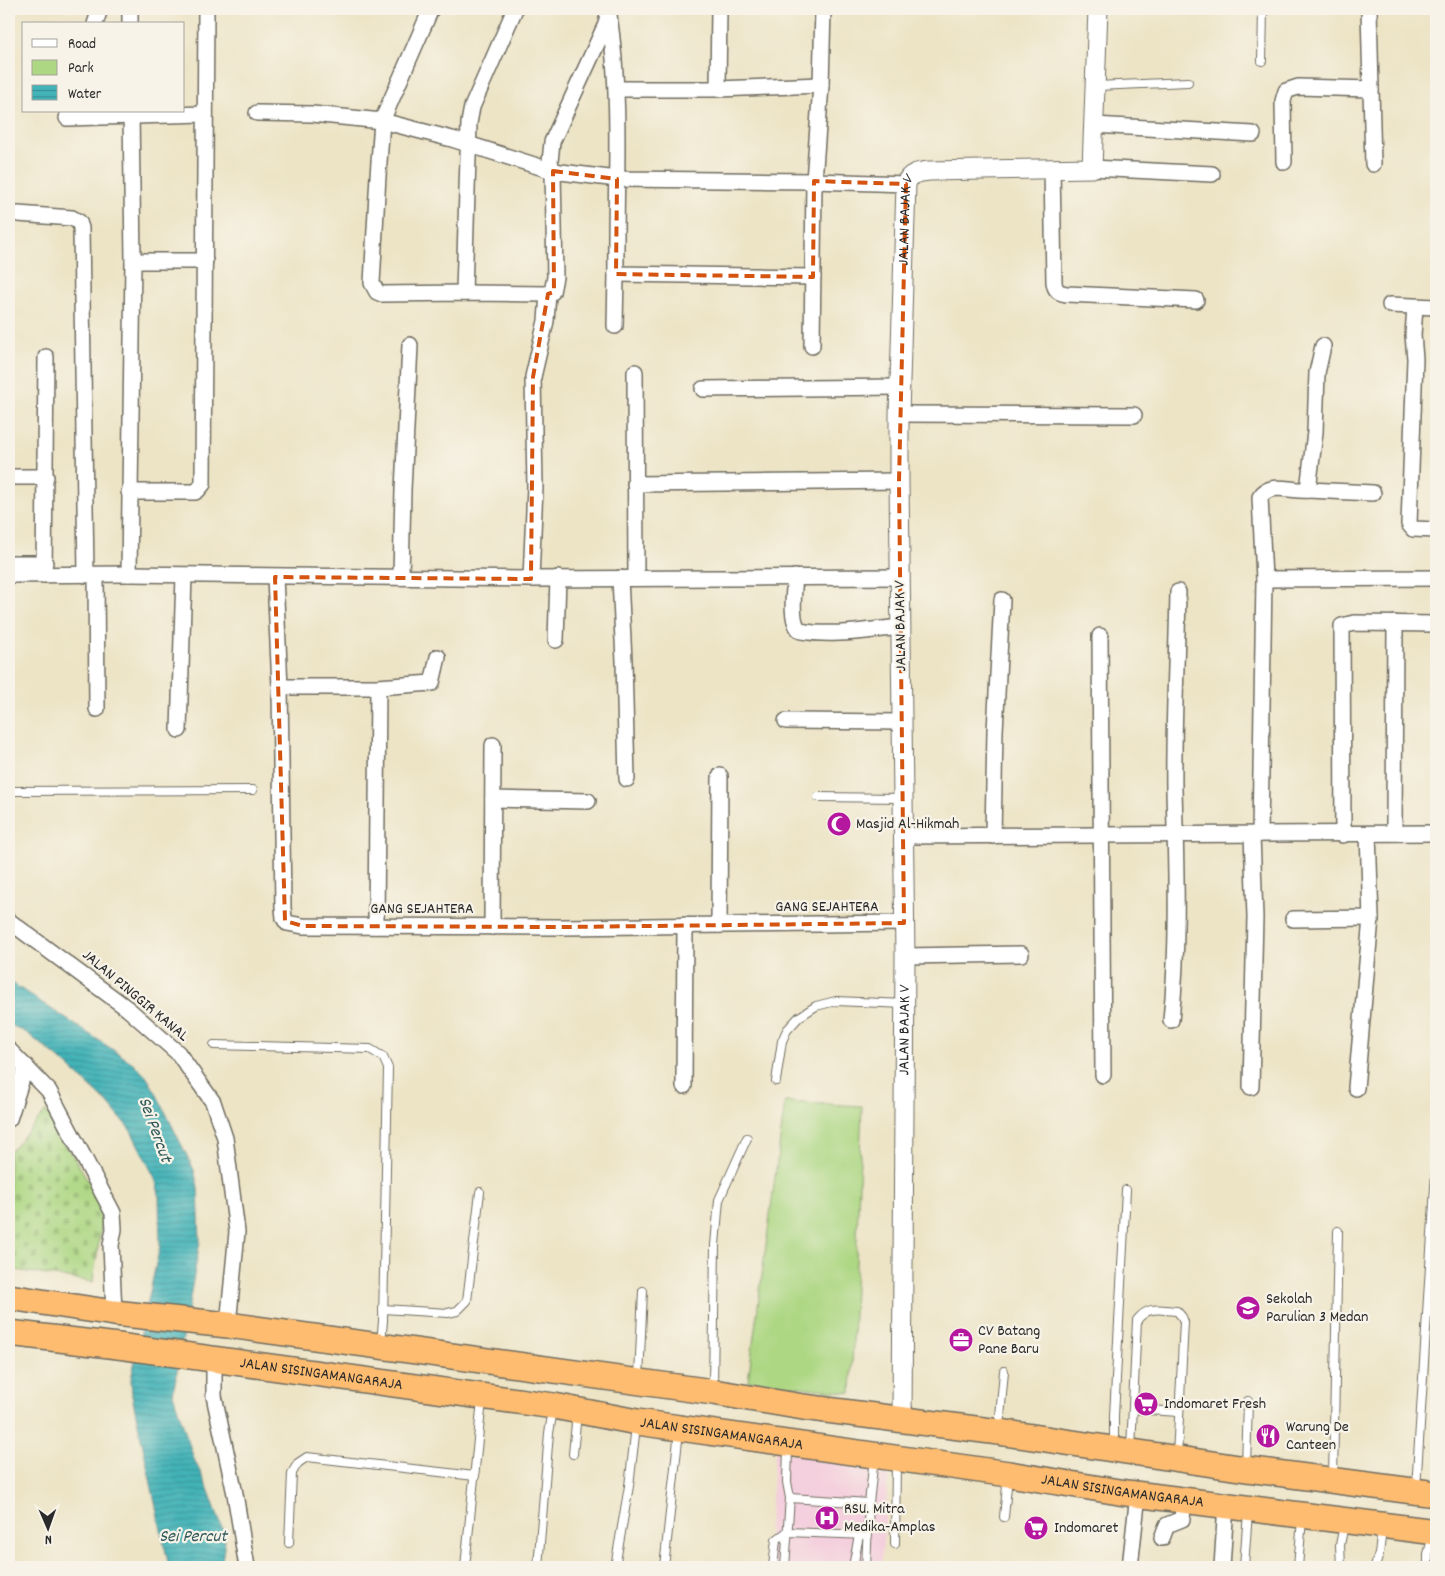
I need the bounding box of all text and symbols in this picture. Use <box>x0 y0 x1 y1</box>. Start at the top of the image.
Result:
legend <box>22 22 185 112</box>
text: Road <box>68 34 96 56</box>
text: Park <box>68 58 94 80</box>
text: Water <box>68 84 102 106</box>
street label: JALAN BAJAK V <box>892 169 920 266</box>
street label: JALAN BAJAK V <box>889 580 913 672</box>
mosque icon: Masjid Al-Hikmah <box>826 811 852 837</box>
place label: Masjid Al-Hikmah <box>856 813 959 836</box>
street label: GANG SEJAHTERA <box>775 896 879 919</box>
street label: GANG SEJAHTERA <box>370 898 474 921</box>
street label: JALAN PINGGIR KANAL <box>76 944 194 1048</box>
street label: JALAN BAJAK V <box>893 984 916 1076</box>
water label: Sei Percut <box>131 1094 178 1168</box>
place label: Sekolah Parulian 3 Medan <box>1266 1288 1368 1329</box>
school or university icon: Sekolah Parulian 3 Medan <box>1235 1295 1261 1321</box>
place label: CV Batang Pane Baru <box>978 1320 1040 1361</box>
office icon: CV Batang Pane Baru <box>948 1327 974 1353</box>
street label: JALAN SISINGAMANGARAJA <box>238 1351 405 1397</box>
supermarket icon: Indomaret Fresh <box>1133 1391 1159 1417</box>
place label: Indomaret Fresh <box>1164 1393 1266 1416</box>
street label: JALAN SISINGAMANGARAJA <box>639 1411 805 1457</box>
place label: Warung De Canteen <box>1286 1416 1349 1457</box>
restaurant icon: Warung De Canteen <box>1255 1423 1281 1449</box>
street label: JALAN SISINGAMANGARAJA <box>1040 1468 1206 1514</box>
place label: RSU. Mitra Medika-Amplas <box>844 1498 936 1539</box>
north arrow <box>22 1504 72 1554</box>
hospital icon: RSU. Mitra Medika-Amplas <box>814 1505 840 1531</box>
supermarket icon: Indomaret <box>1023 1515 1049 1541</box>
place label: Indomaret <box>1054 1517 1118 1540</box>
water label: Sei Percut <box>159 1525 229 1550</box>
text: N <box>44 1529 52 1549</box>

